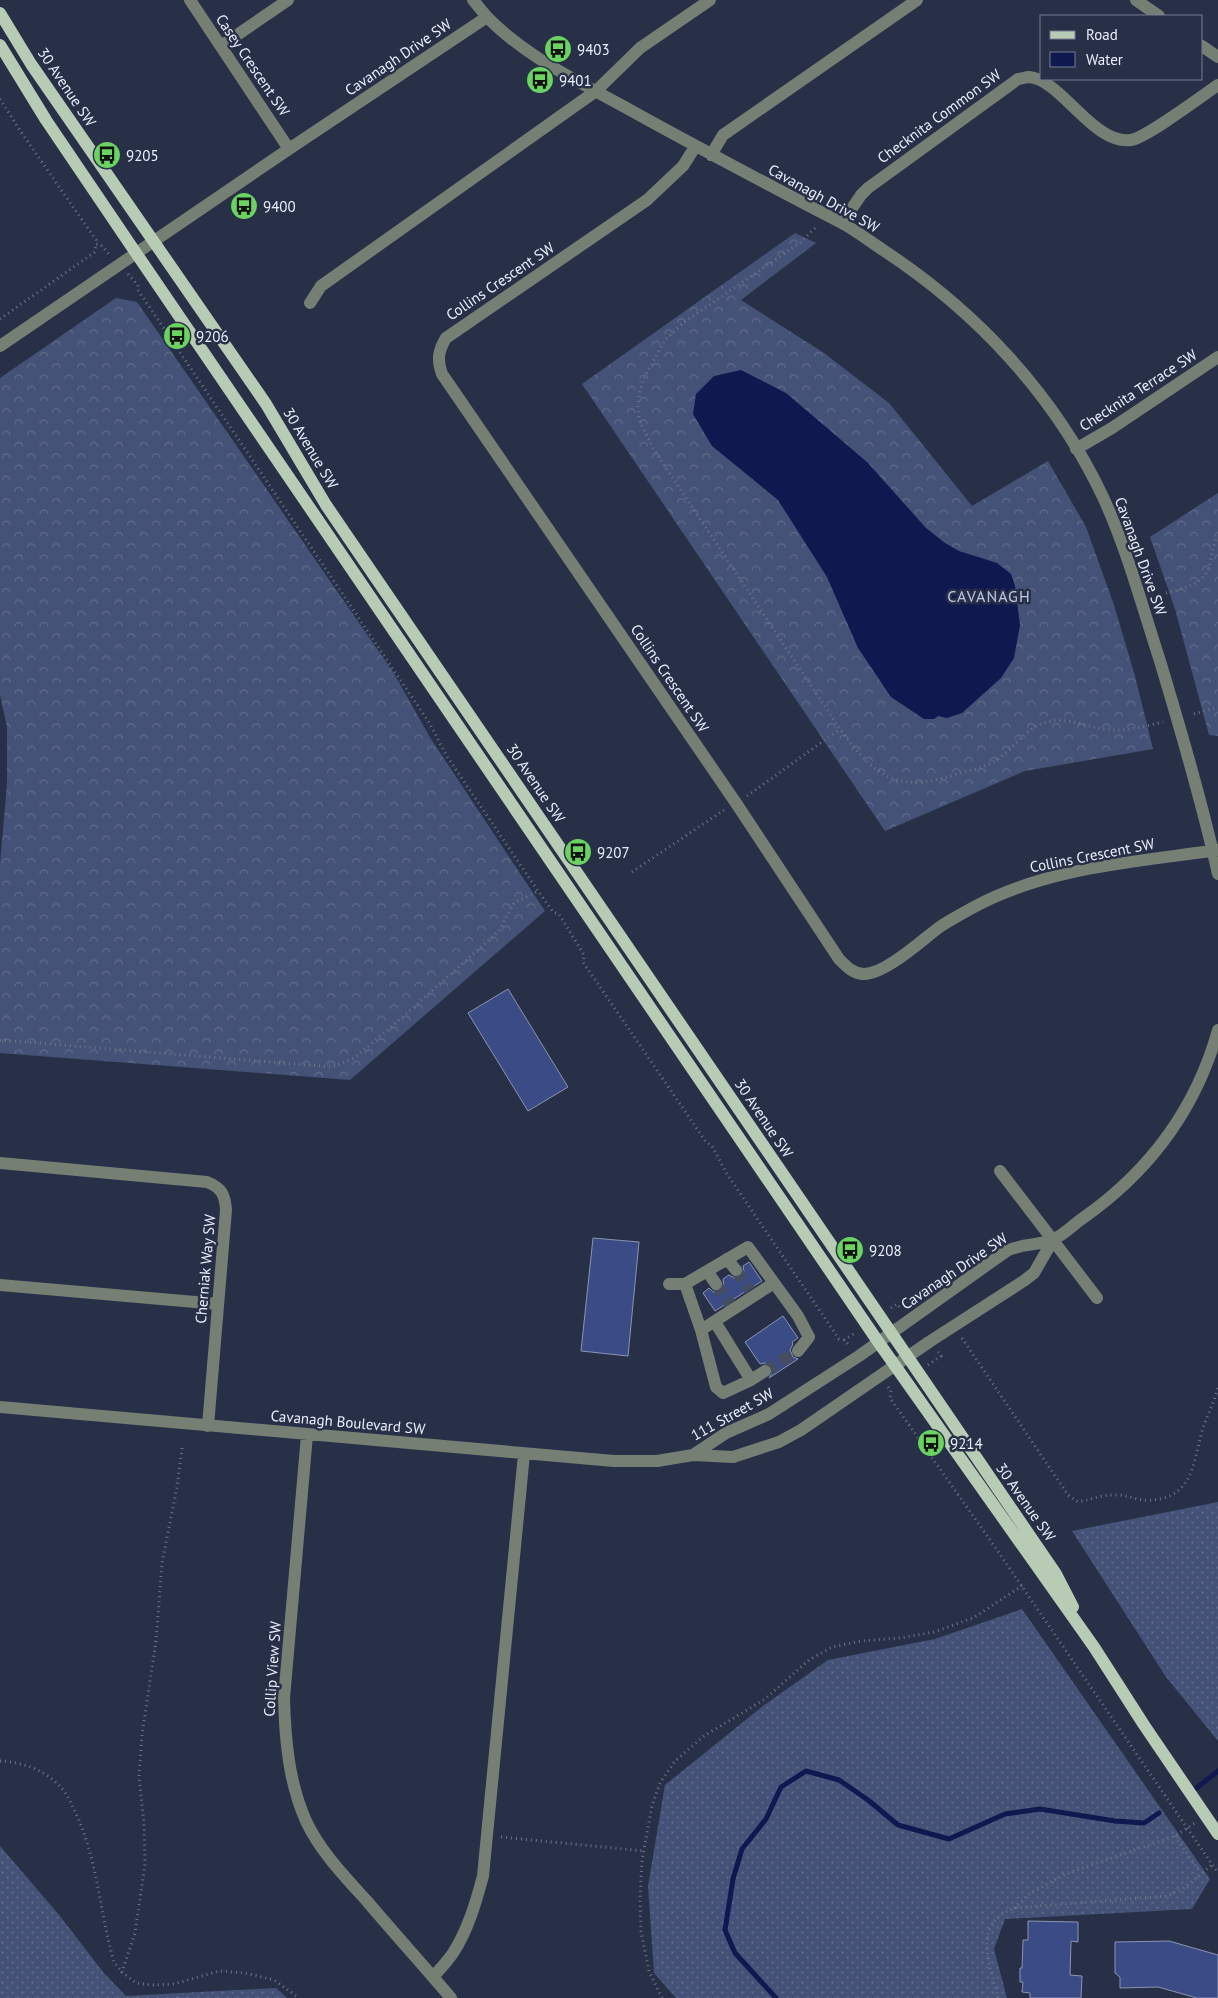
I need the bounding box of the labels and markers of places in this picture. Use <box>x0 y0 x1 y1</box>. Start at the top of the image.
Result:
bus stop icon: 9403 <box>543 34 573 64</box>
place label: 9403 <box>577 40 610 59</box>
bus stop icon: 9401 <box>525 65 555 95</box>
place label: 9401 <box>559 71 592 90</box>
bus stop icon: 9205 <box>92 140 122 170</box>
place label: 9205 <box>126 146 159 165</box>
bus stop icon: 9400 <box>229 191 259 221</box>
place label: 9400 <box>263 197 296 216</box>
bus stop icon: 9206 <box>162 321 192 351</box>
place label: 9206 <box>196 327 229 346</box>
bus stop icon: 9207 <box>563 837 593 867</box>
place label: 9207 <box>597 843 630 862</box>
bus stop icon: 9208 <box>835 1235 865 1265</box>
place label: 9208 <box>869 1241 902 1260</box>
bus stop icon: 9214 <box>916 1428 946 1458</box>
place label: 9214 <box>950 1434 983 1453</box>

